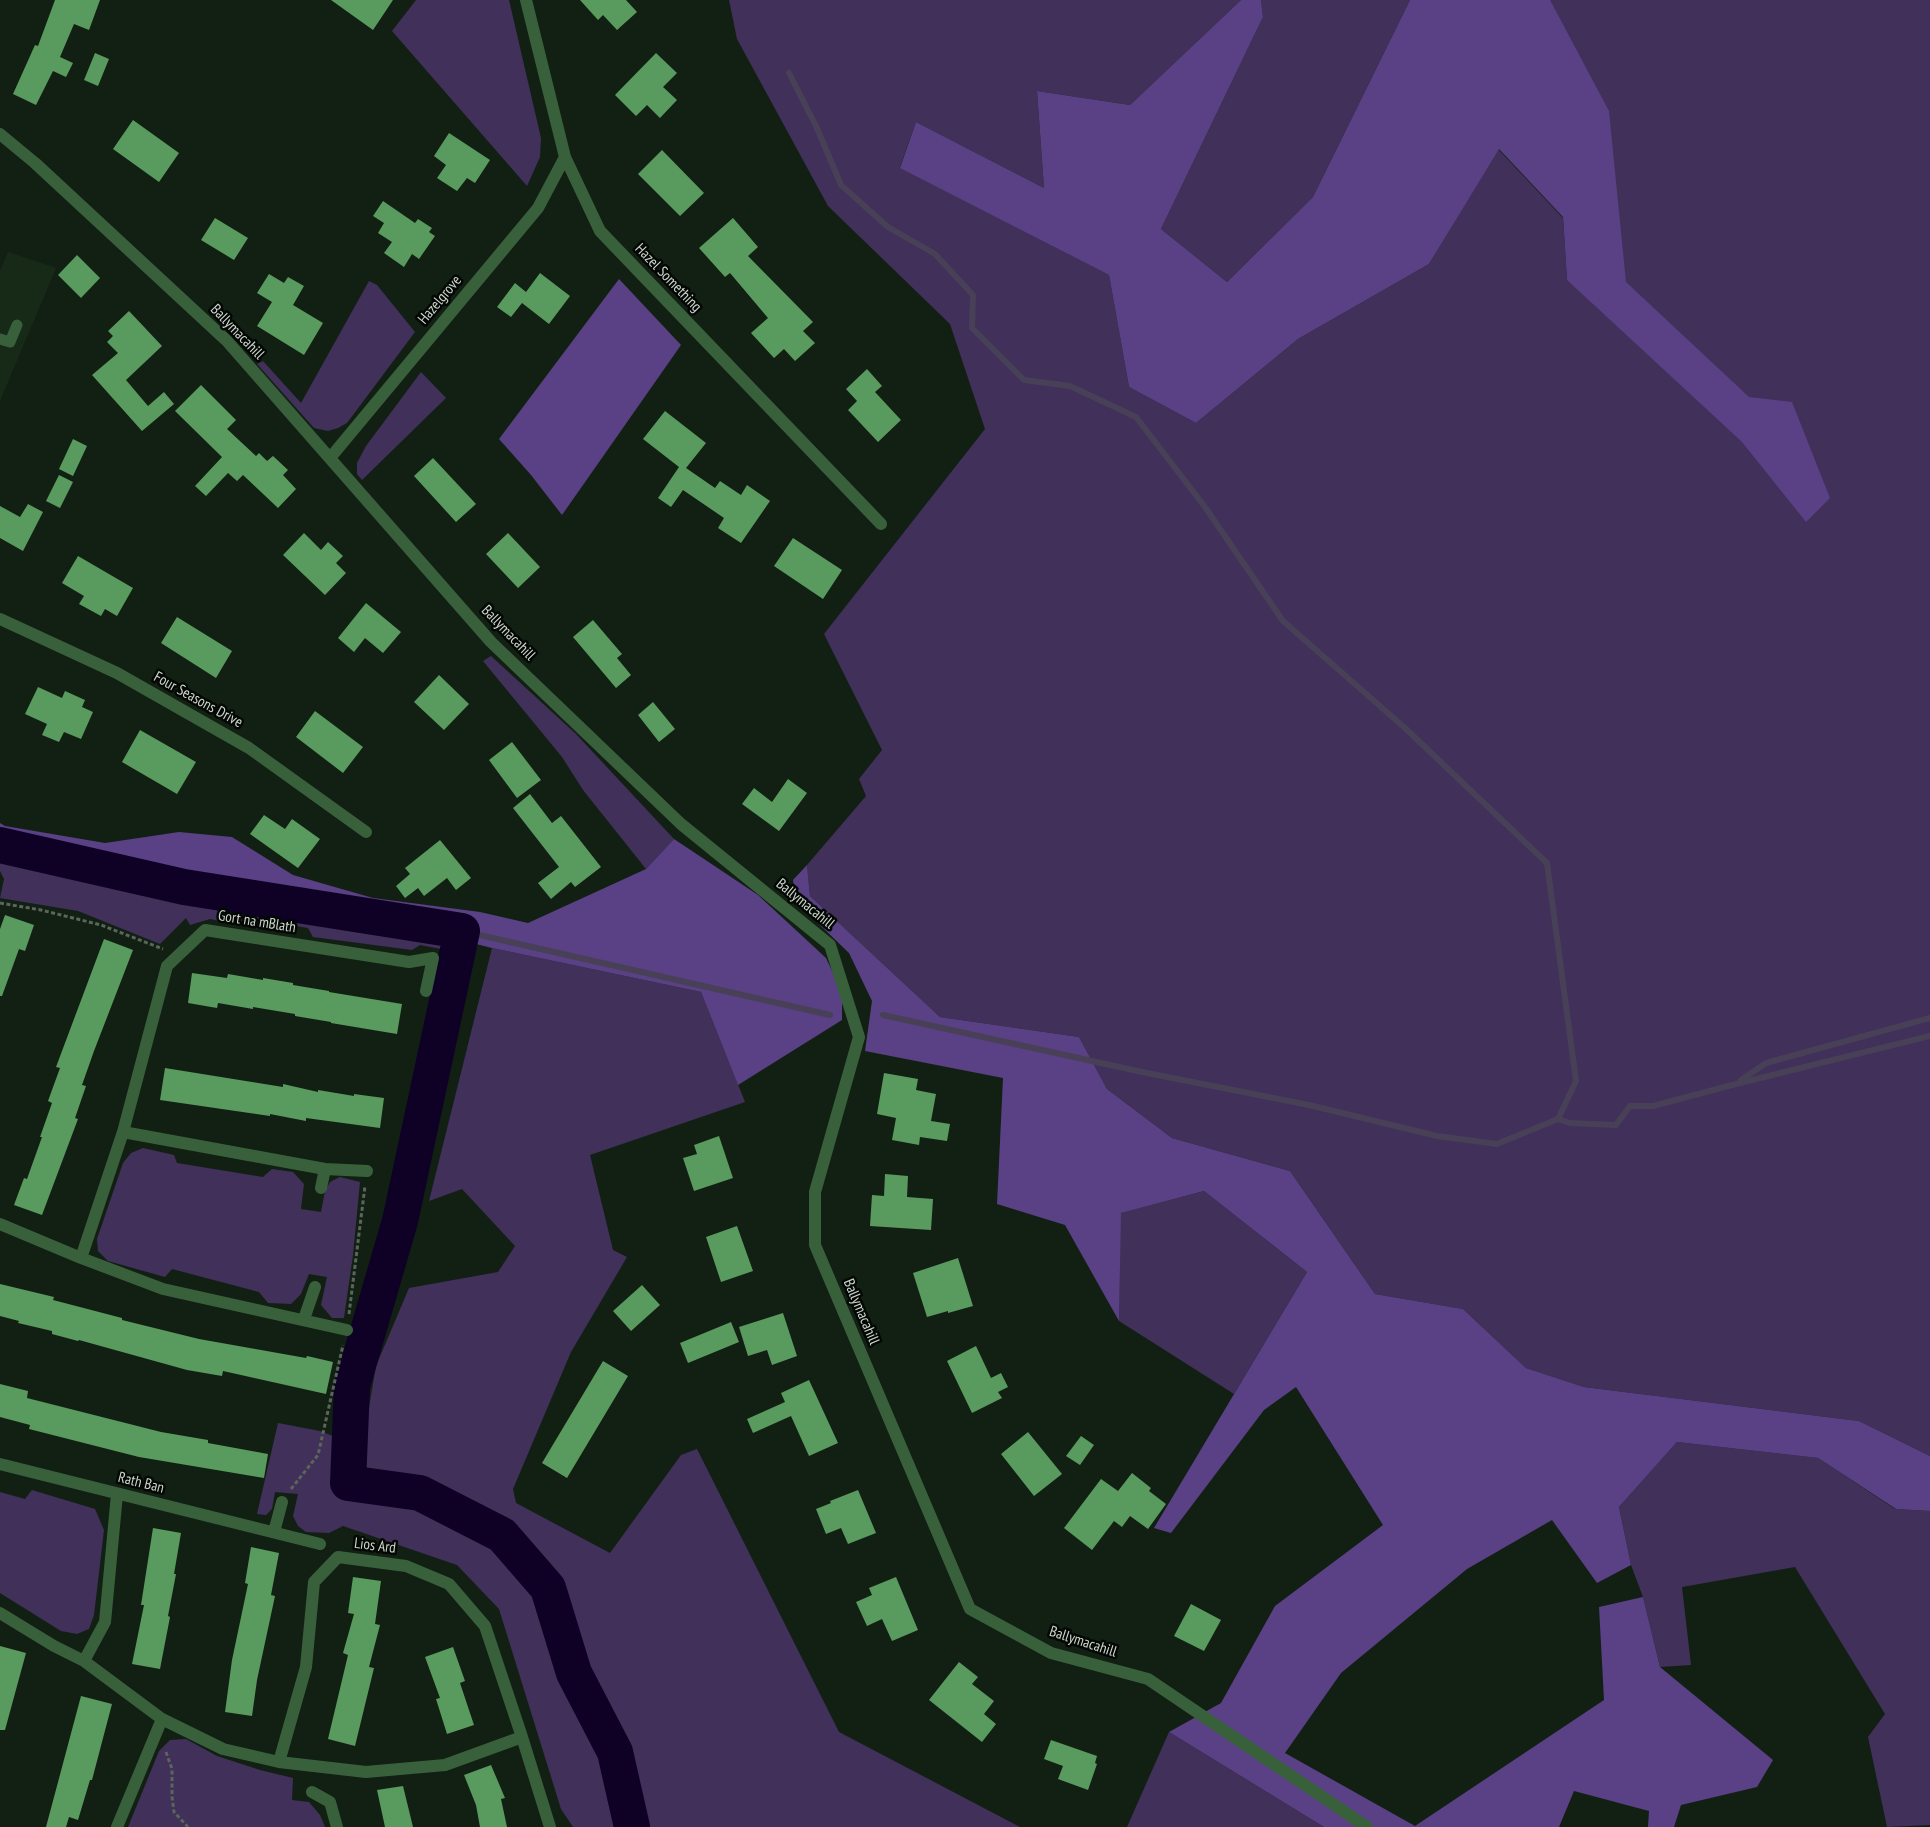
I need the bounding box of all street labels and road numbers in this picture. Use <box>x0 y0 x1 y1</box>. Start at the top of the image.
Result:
street label: Hazel Something <box>631 240 705 316</box>
street label: Hazelgrove <box>415 272 465 328</box>
street label: Ballymacahill <box>206 301 268 363</box>
street label: Ballymacahill <box>477 602 539 664</box>
street label: Four Seasons Drive <box>150 668 246 732</box>
street label: Ballymacahill <box>772 875 838 933</box>
street label: Gort na mBlath <box>217 907 297 937</box>
street label: Ballymacahill <box>839 1276 883 1348</box>
street label: Rath Ban <box>116 1469 166 1497</box>
street label: Lios Ard <box>353 1535 397 1557</box>
street label: Ballymacahill <box>1047 1623 1119 1661</box>

